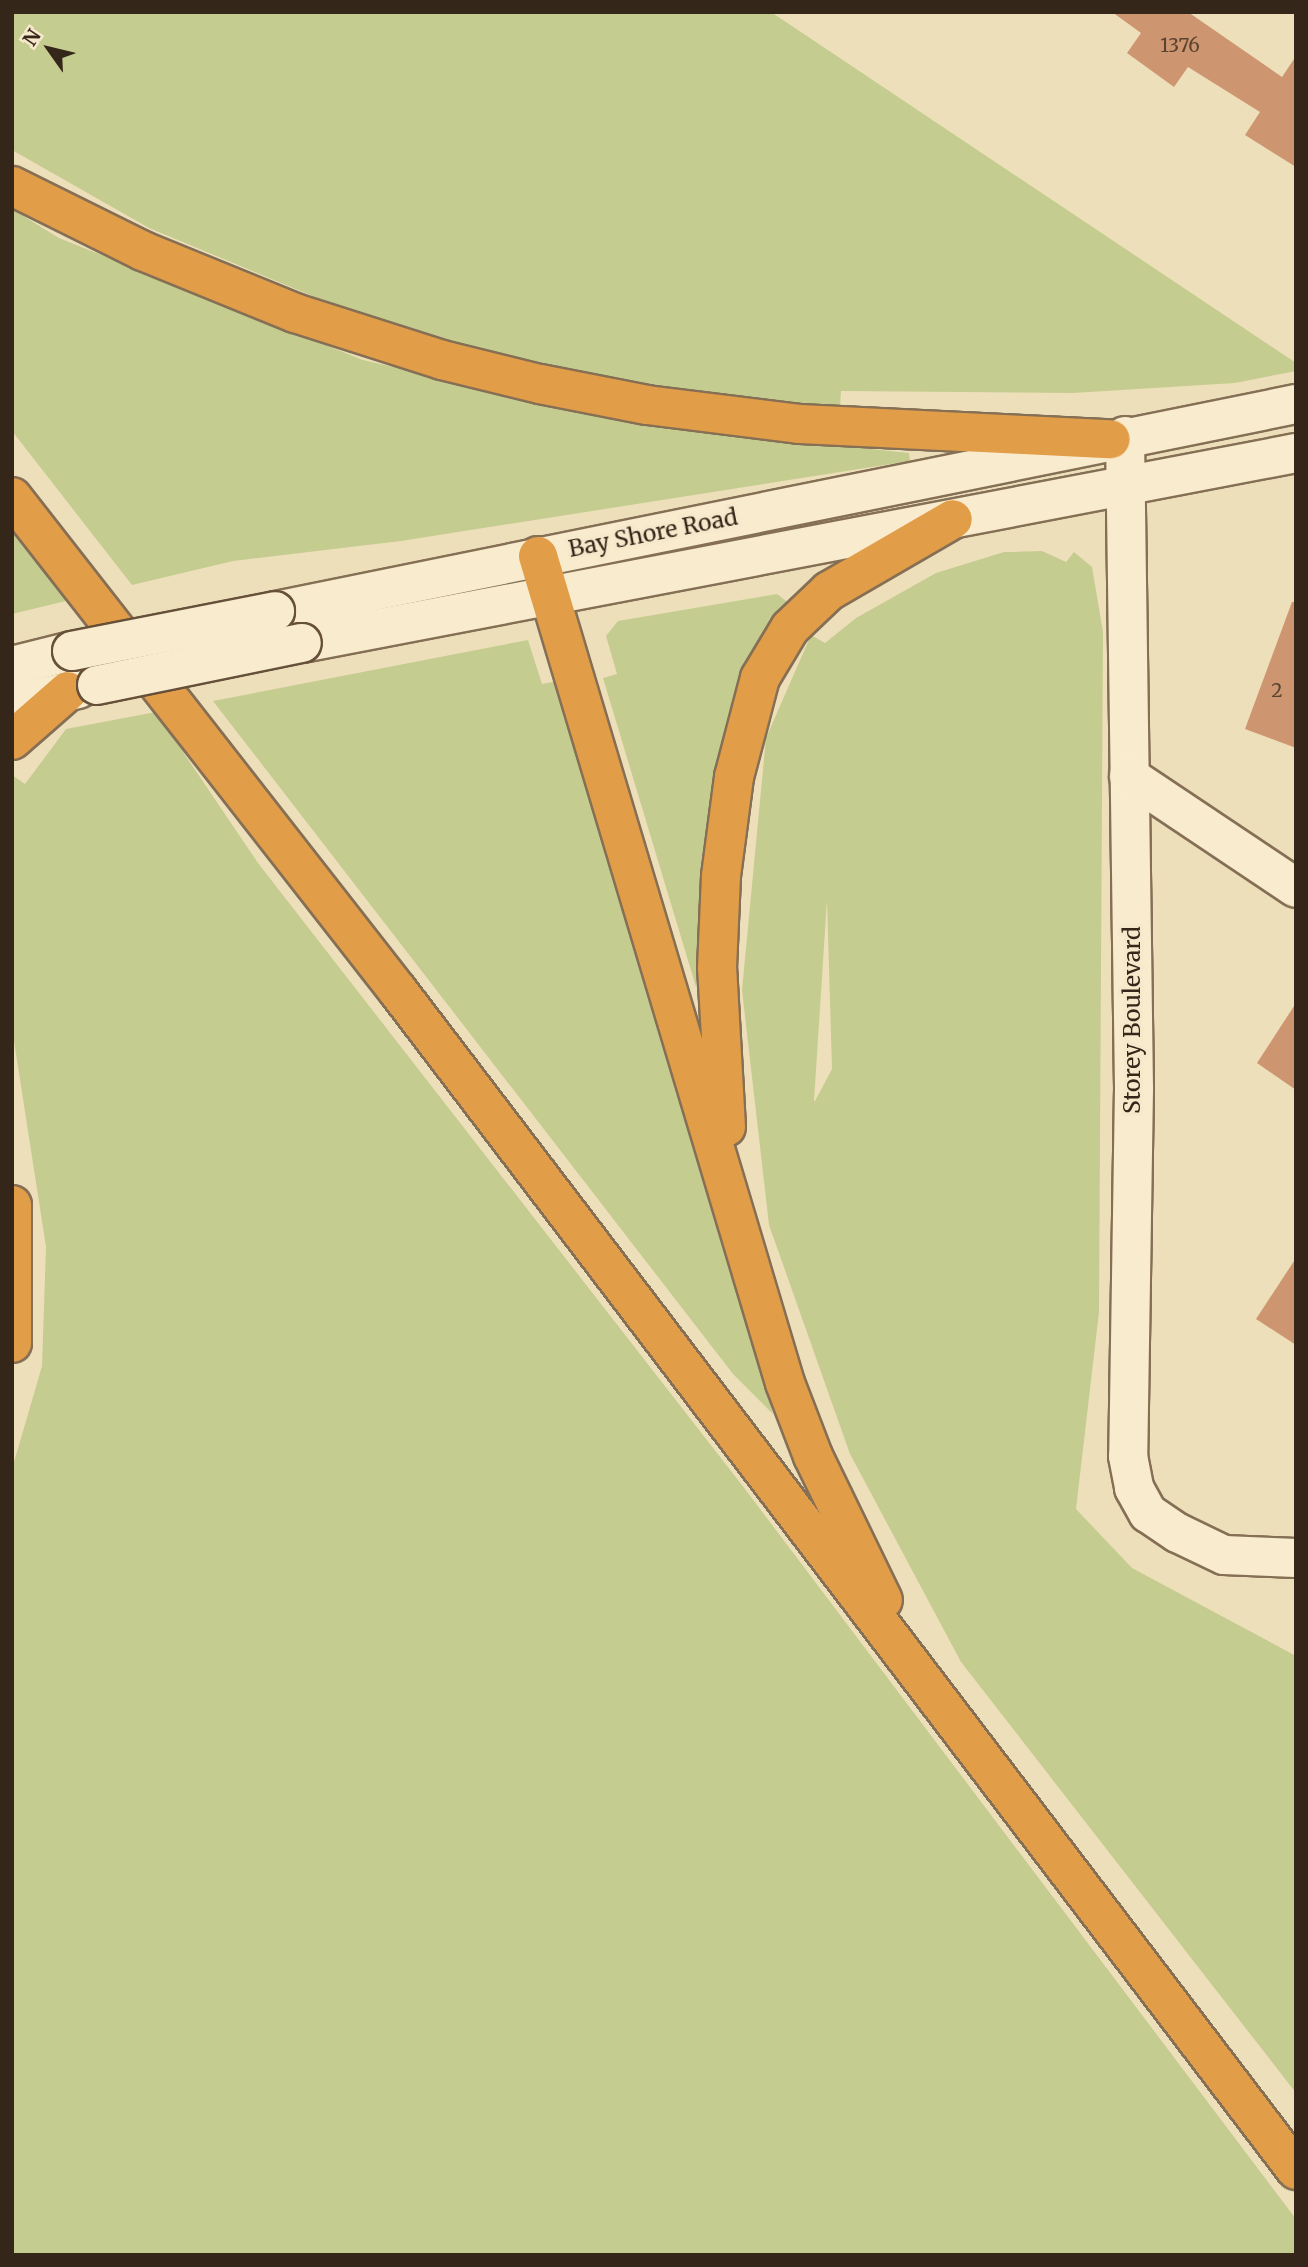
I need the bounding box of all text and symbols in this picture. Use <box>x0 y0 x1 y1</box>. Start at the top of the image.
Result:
north arrow <box>14 14 84 84</box>
text: N <box>17 24 46 50</box>
house number: 1376 <box>1160 35 1200 57</box>
street label: Bay Shore Road <box>566 503 740 563</box>
house number: 2 <box>1271 680 1283 702</box>
street label: Storey Boulevard <box>1118 926 1146 1114</box>

